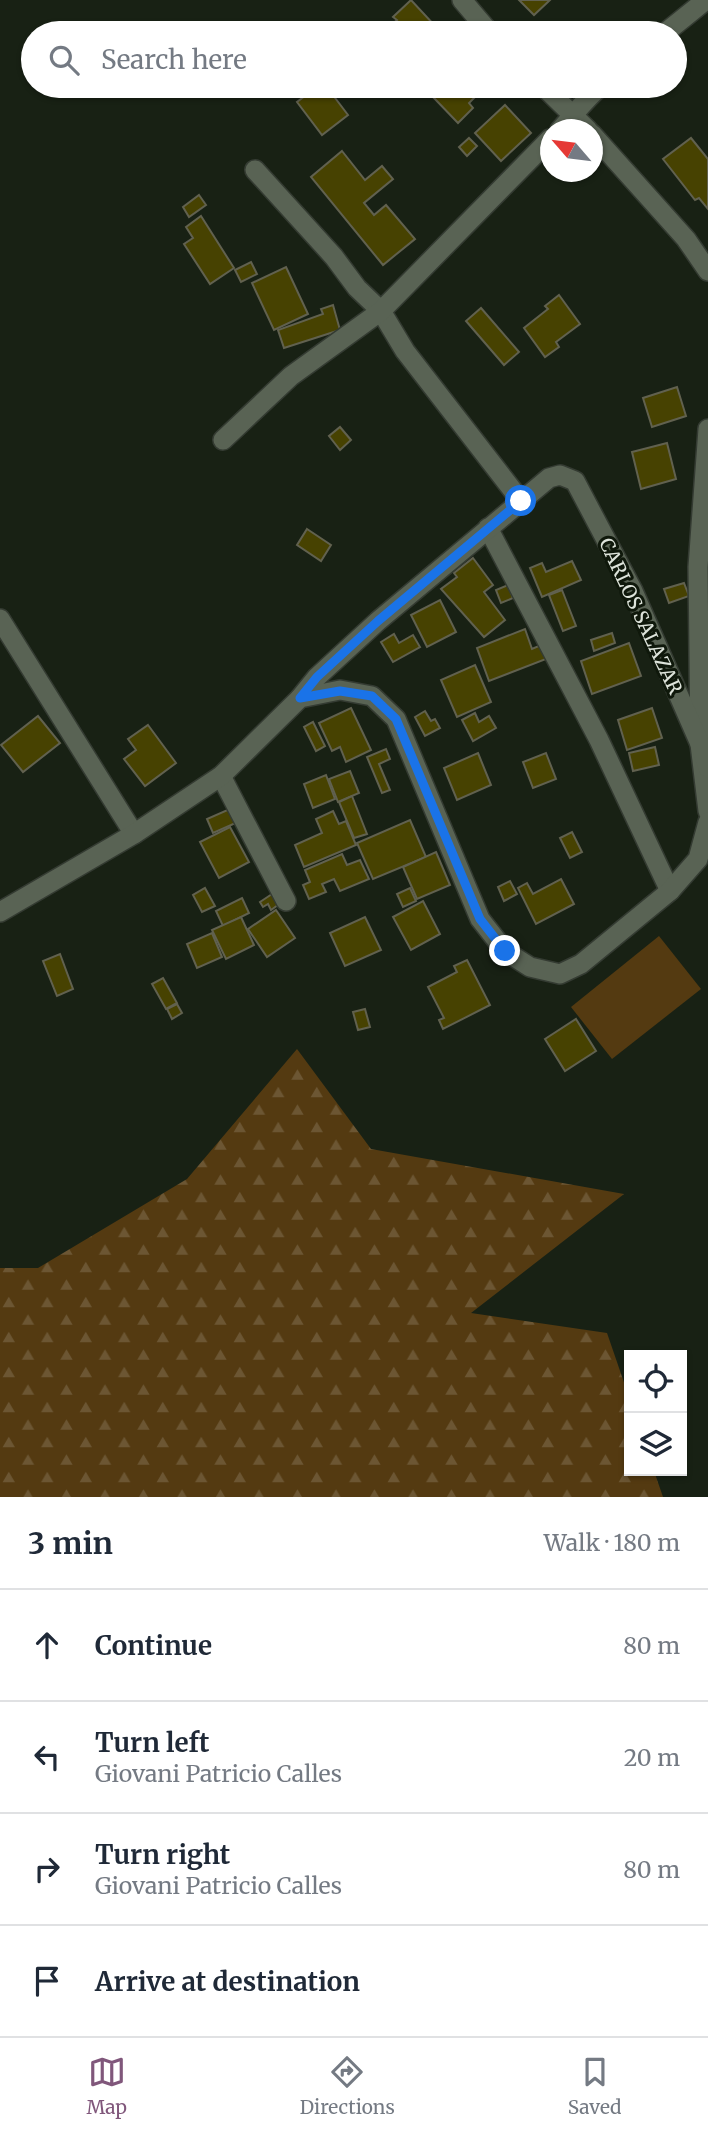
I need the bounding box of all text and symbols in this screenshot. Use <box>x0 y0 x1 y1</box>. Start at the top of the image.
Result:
search box <box>21 21 687 98</box>
icon: search <box>45 41 83 79</box>
text: Search here <box>101 43 247 76</box>
north arrow <box>540 119 603 182</box>
route start <box>505 485 536 516</box>
street label: CARLOS SALAZAR <box>594 534 688 699</box>
route end <box>489 935 520 966</box>
map controls <box>624 1350 687 1476</box>
button: locate <box>624 1350 687 1413</box>
button: layers <box>624 1413 687 1476</box>
text: 3 min <box>28 1524 113 1562</box>
text: Walk · 180 m <box>544 1528 680 1557</box>
icon: ahead <box>28 1626 66 1664</box>
text: Continue <box>95 1629 212 1662</box>
text: 80 m <box>623 1631 680 1660</box>
text: Turn left <box>95 1726 209 1759</box>
icon: left <box>28 1738 66 1776</box>
text: 20 m <box>624 1743 680 1772</box>
text: Giovani Patricio Calles <box>95 1759 342 1788</box>
text: Turn right <box>95 1838 230 1871</box>
icon: right <box>28 1850 66 1888</box>
text: 80 m <box>623 1855 680 1884</box>
text: Giovani Patricio Calles <box>95 1871 342 1900</box>
icon: arrive <box>28 1962 66 2000</box>
text: Arrive at destination <box>95 1965 360 1998</box>
tab: Map <box>86 2053 127 2119</box>
tab: Directions <box>300 2053 395 2119</box>
tab: Saved <box>568 2053 622 2119</box>

